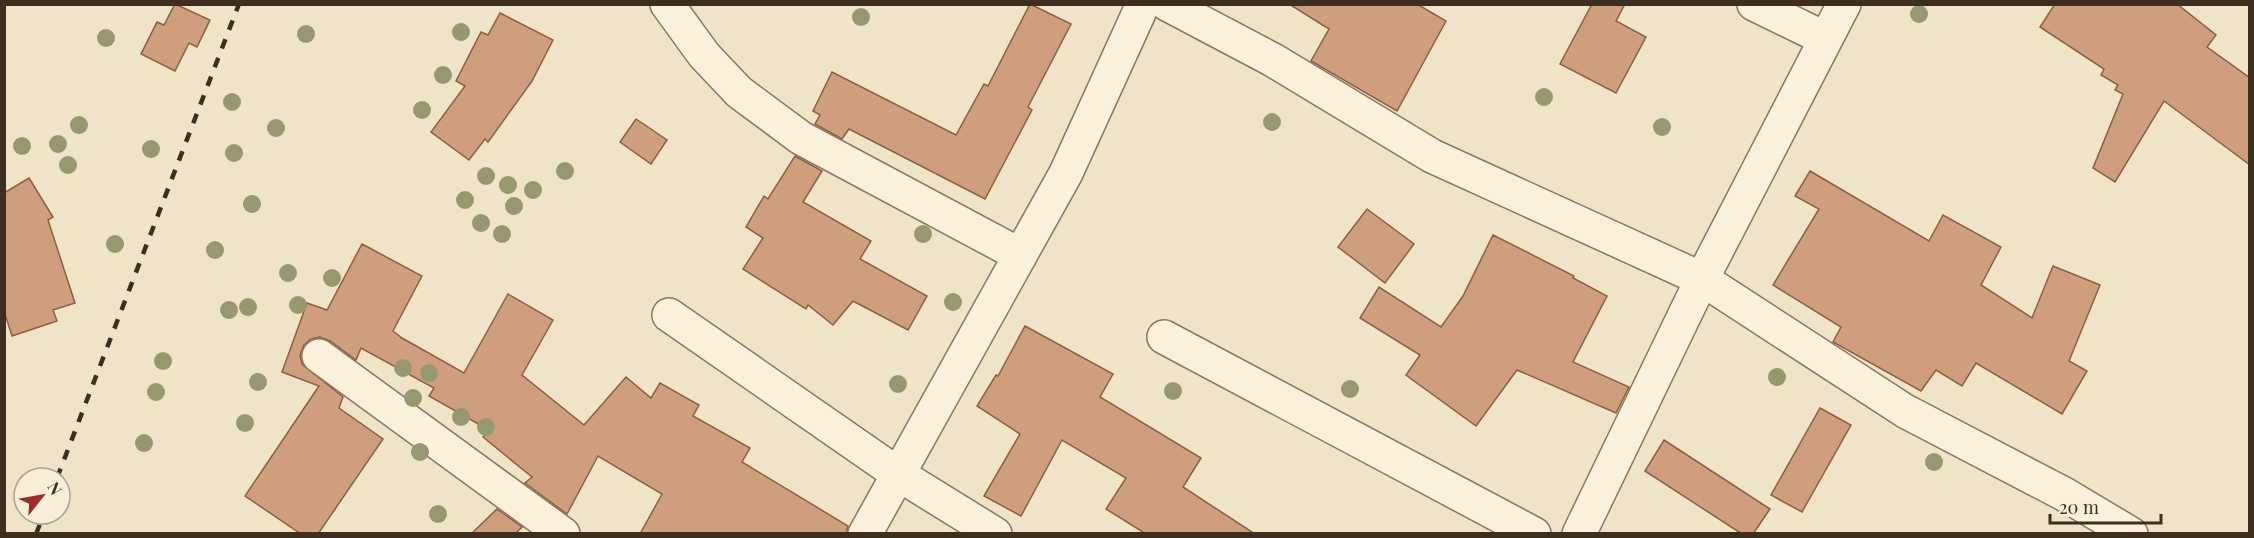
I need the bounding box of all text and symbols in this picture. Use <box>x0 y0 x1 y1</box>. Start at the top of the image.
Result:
north arrow <box>12 466 72 526</box>
text: N <box>43 478 67 499</box>
scale bar <box>2050 487 2161 525</box>
text: 20 m <box>2059 495 2099 519</box>

